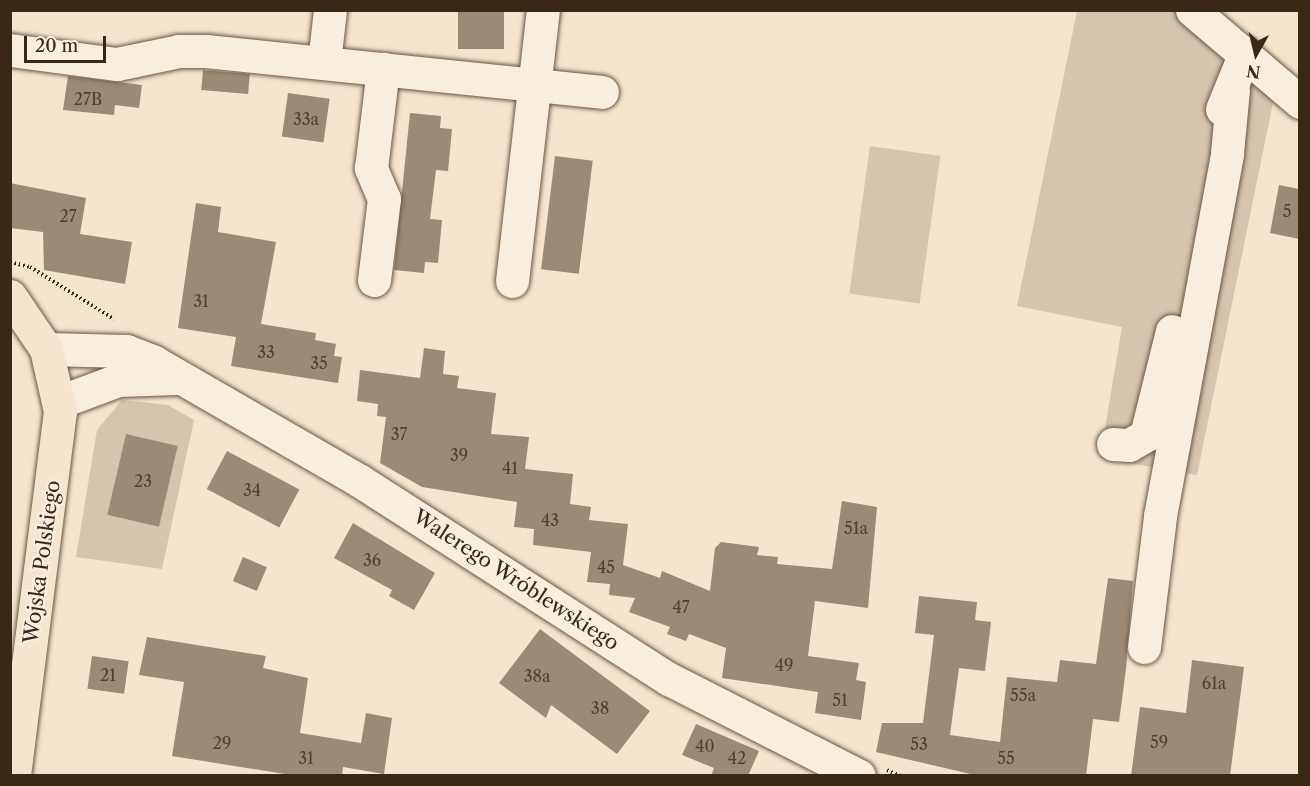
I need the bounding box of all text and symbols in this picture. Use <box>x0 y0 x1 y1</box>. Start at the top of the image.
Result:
scale bar <box>27 24 110 62</box>
north arrow <box>1226 24 1286 84</box>
text: 20 m <box>35 35 78 57</box>
text: N <box>1245 61 1262 83</box>
house number: 27B <box>74 89 102 109</box>
house number: 33a <box>293 109 319 129</box>
house number: 5 <box>1283 201 1291 221</box>
house number: 27 <box>59 206 77 226</box>
house number: 31 <box>193 291 209 311</box>
house number: 33 <box>257 342 275 362</box>
house number: 35 <box>310 353 328 373</box>
house number: 37 <box>391 424 407 444</box>
house number: 39 <box>450 445 468 465</box>
house number: 41 <box>502 458 518 478</box>
house number: 23 <box>134 471 152 491</box>
street label: Wojska Polskiego <box>19 479 65 645</box>
house number: 34 <box>243 480 261 500</box>
street label: Walerego Wróblewskiego <box>408 504 624 656</box>
house number: 43 <box>541 510 559 530</box>
house number: 51a <box>844 518 868 538</box>
house number: 36 <box>363 550 381 570</box>
house number: 45 <box>597 557 615 577</box>
house number: 47 <box>672 597 690 617</box>
house number: 49 <box>775 655 793 675</box>
house number: 21 <box>100 665 116 685</box>
house number: 38a <box>524 666 550 686</box>
house number: 61a <box>1202 673 1226 693</box>
house number: 55a <box>1010 685 1036 705</box>
house number: 51 <box>832 690 848 710</box>
house number: 38 <box>591 698 609 718</box>
house number: 59 <box>1150 732 1168 752</box>
house number: 29 <box>213 733 231 753</box>
house number: 53 <box>910 734 928 754</box>
house number: 40 <box>695 736 715 756</box>
house number: 31 <box>298 748 314 768</box>
house number: 42 <box>728 748 746 768</box>
house number: 55 <box>997 748 1015 768</box>

